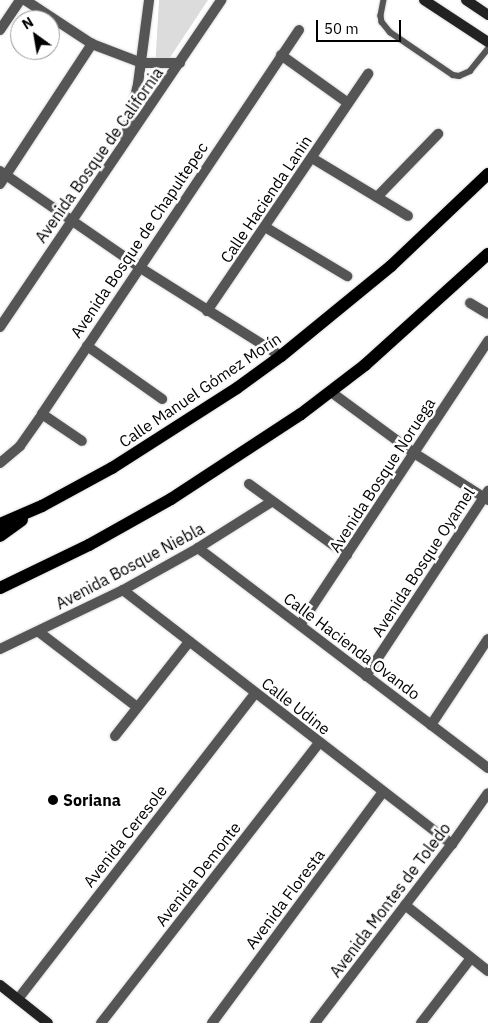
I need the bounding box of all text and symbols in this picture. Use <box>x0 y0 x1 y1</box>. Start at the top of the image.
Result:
north arrow <box>10 10 60 60</box>
scale bar <box>318 10 403 42</box>
text: N <box>19 13 37 33</box>
text: 50 m <box>324 19 359 38</box>
street label: Avenida Bosque de California <box>31 64 167 246</box>
street label: Calle Hacienda Lanin <box>216 132 316 266</box>
street label: Avenida Bosque de Chapultepec <box>66 139 212 341</box>
street label: Calle Manuel Gómez Morín <box>115 329 285 451</box>
street label: Avenida Bosque Noruega <box>325 394 439 556</box>
street label: Avenida Bosque Oyamel <box>368 484 478 640</box>
street label: Avenida Bosque Niebla <box>52 519 208 613</box>
street label: Calle Hacienda Ovando <box>280 588 424 704</box>
street label: Calle Udine <box>258 673 334 739</box>
street label: Avenida Ceresole <box>79 781 171 891</box>
place label: Soriana <box>63 790 121 810</box>
marker: Soriana <box>47 794 59 806</box>
street label: Avenida Demonte <box>151 818 245 930</box>
street label: Avenida Montes de Toledo <box>326 819 454 981</box>
street label: Avenida Floresta <box>241 845 329 953</box>

